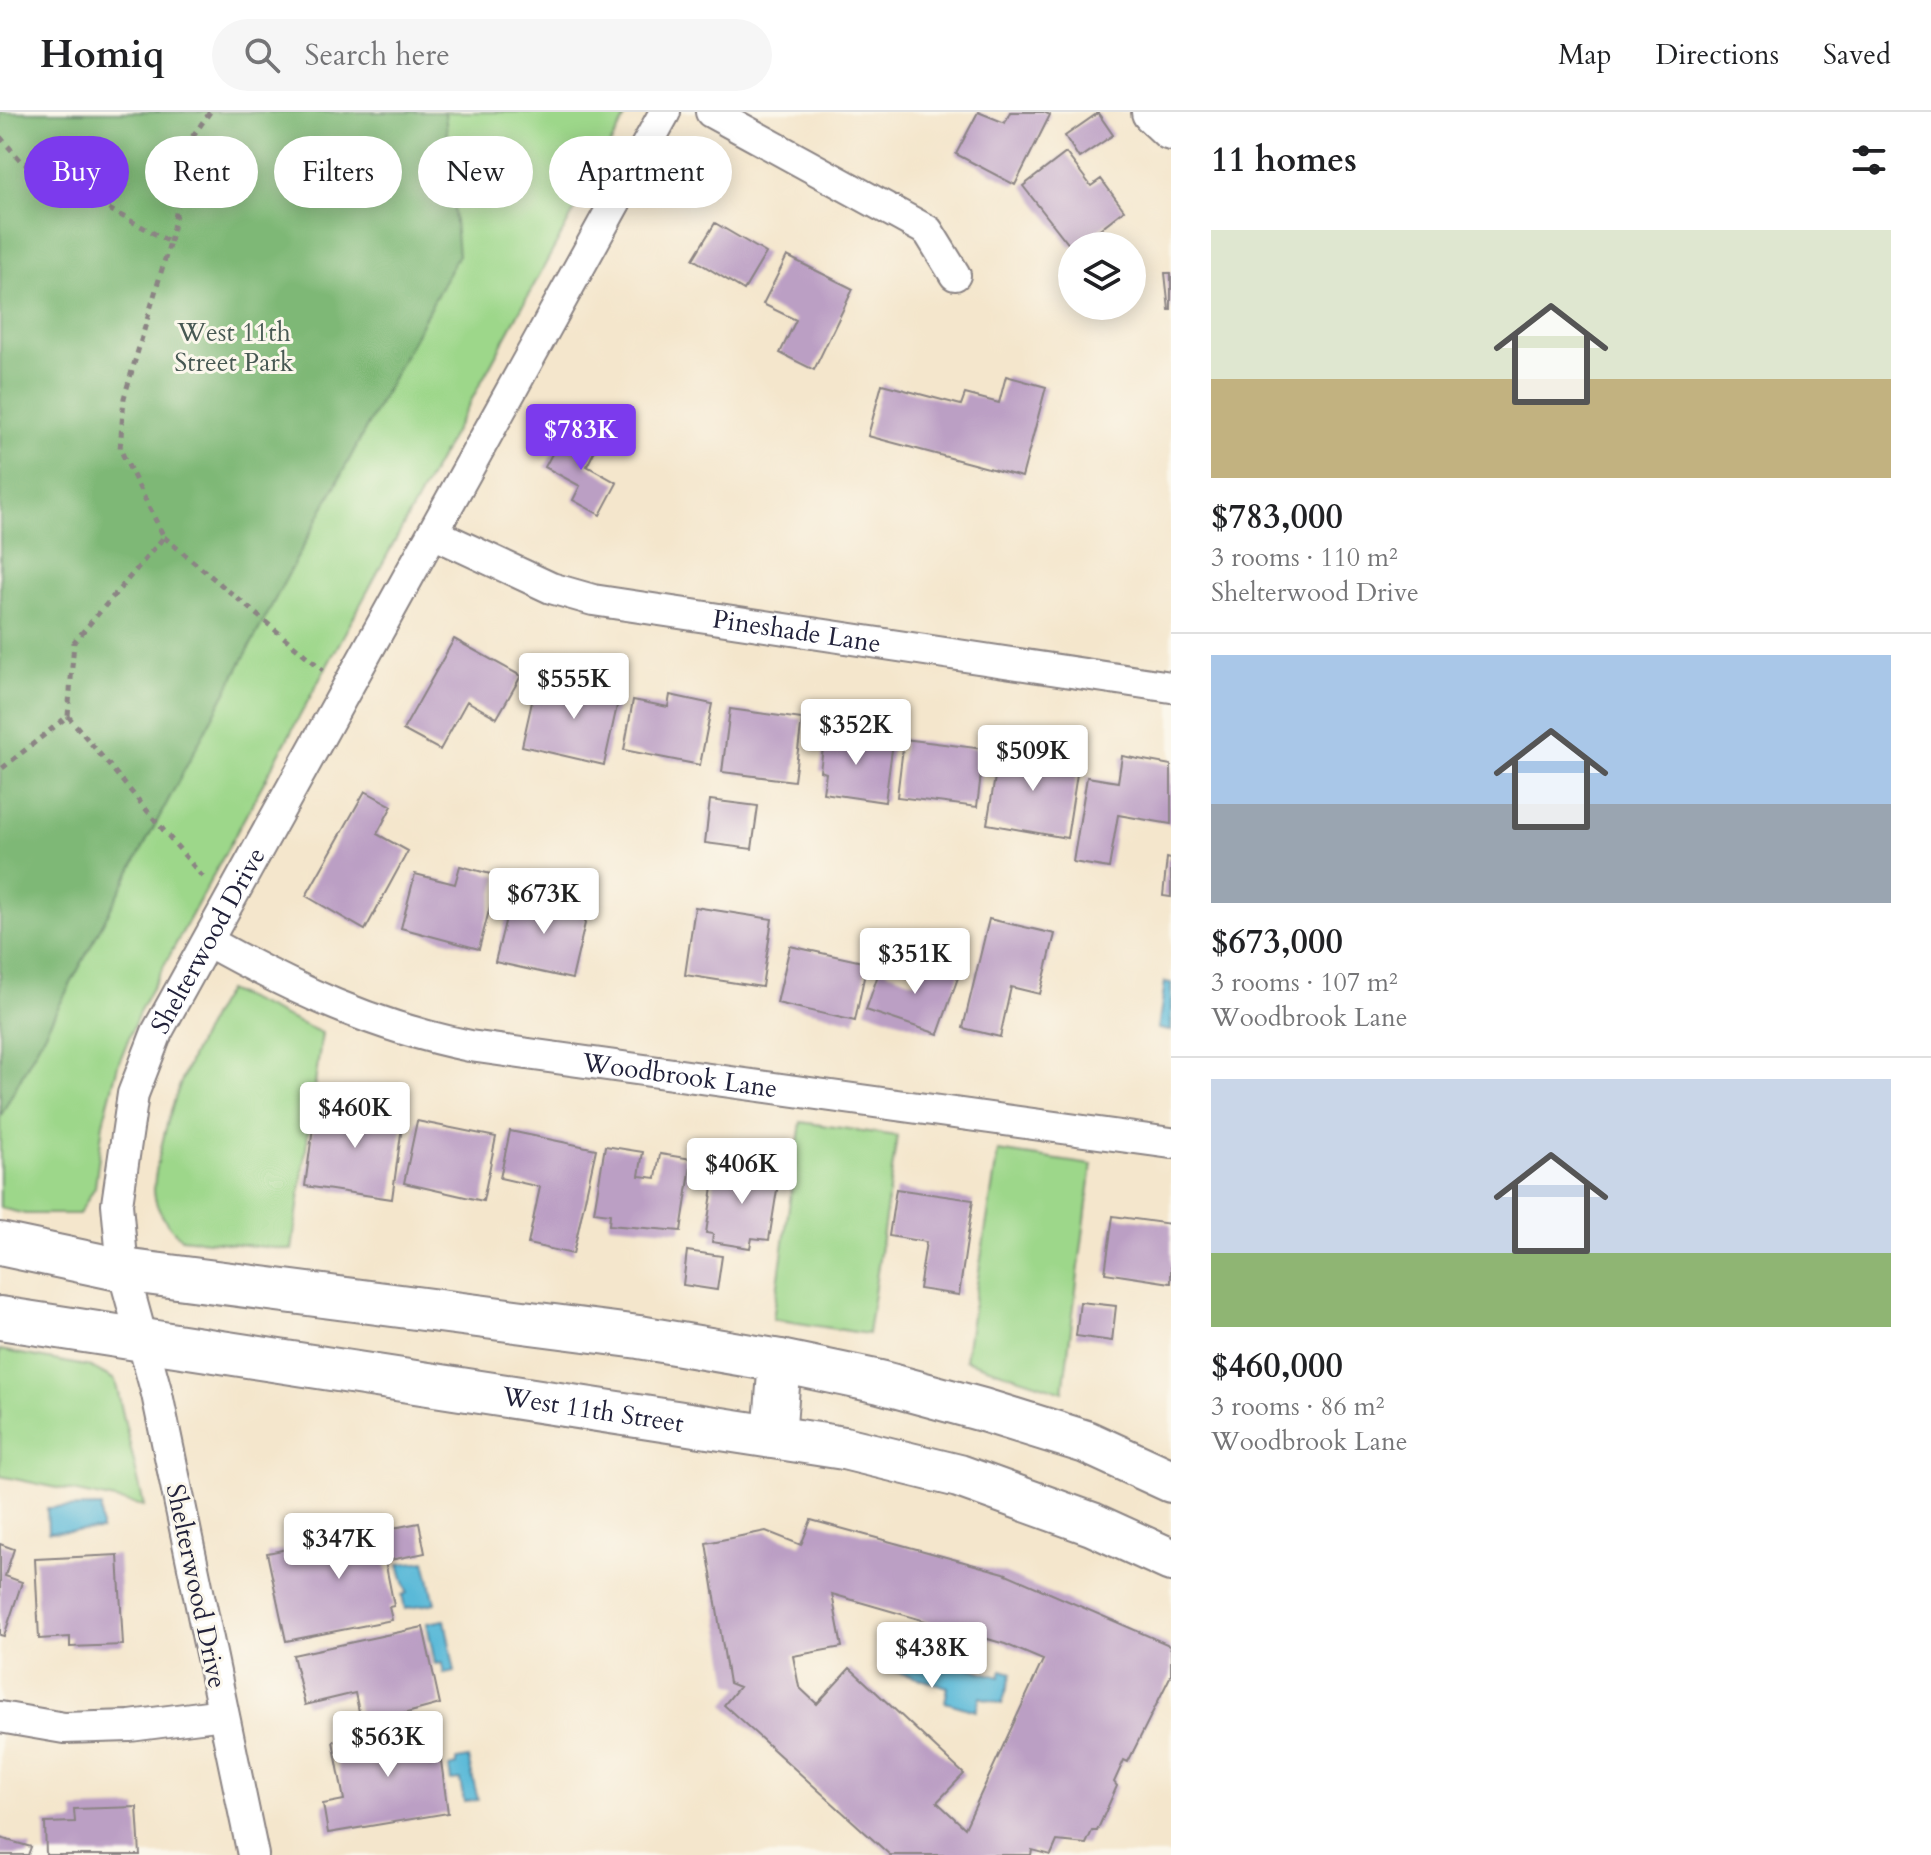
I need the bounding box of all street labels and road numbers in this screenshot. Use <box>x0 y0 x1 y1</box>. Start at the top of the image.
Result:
street label: Pineshade Lane <box>710 601 883 661</box>
street label: Shelterwood Drive <box>142 841 274 1040</box>
street label: Woodbrook Lane <box>579 1045 780 1106</box>
street label: West 11th Street <box>499 1378 686 1441</box>
street label: Shelterwood Drive <box>158 1481 235 1691</box>

